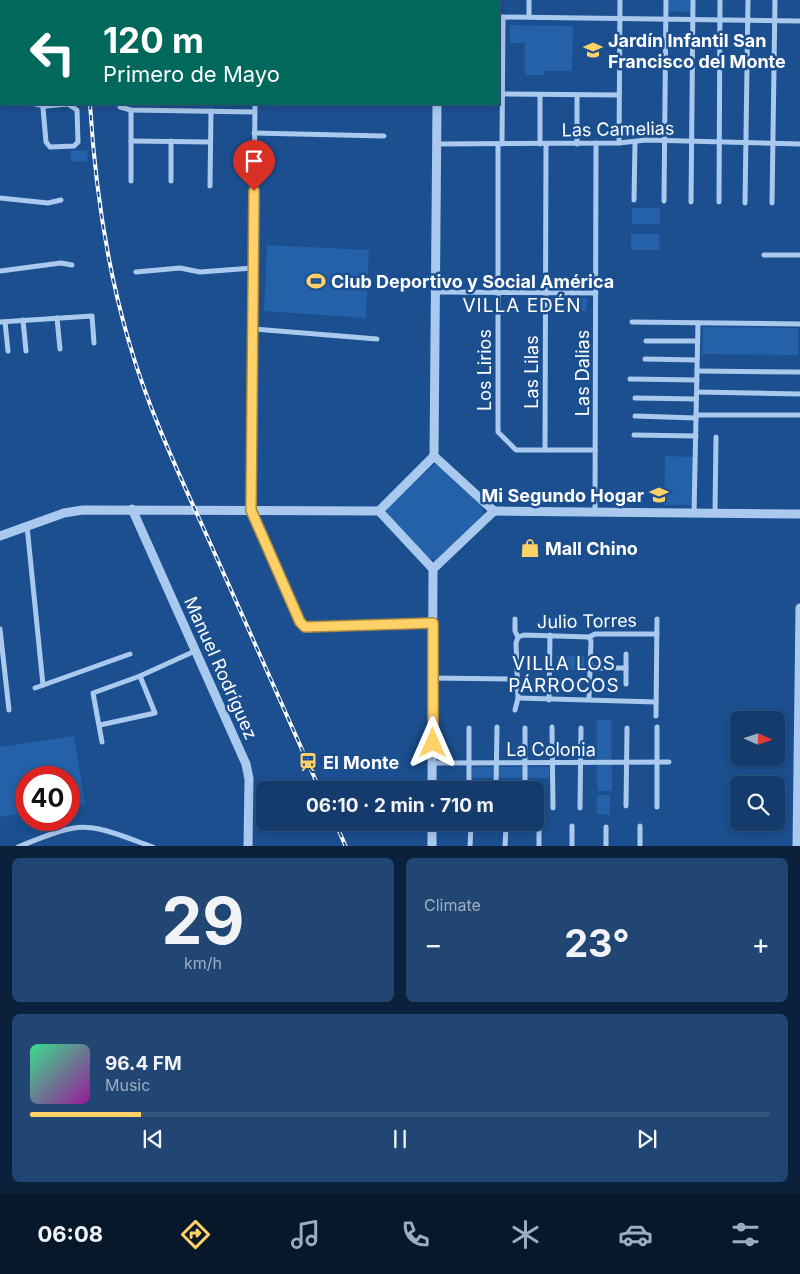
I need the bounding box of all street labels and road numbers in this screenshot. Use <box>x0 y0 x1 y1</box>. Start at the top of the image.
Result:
street label: Las Camelias <box>561 118 675 140</box>
street label: Los Lirios <box>474 329 495 411</box>
street label: Las Dalias <box>572 330 593 416</box>
street label: Las Lilas <box>521 335 542 409</box>
street label: Manuel Rodríguez <box>180 593 262 743</box>
street label: Julio Torres <box>537 610 637 632</box>
street label: La Colonia <box>506 739 596 760</box>

